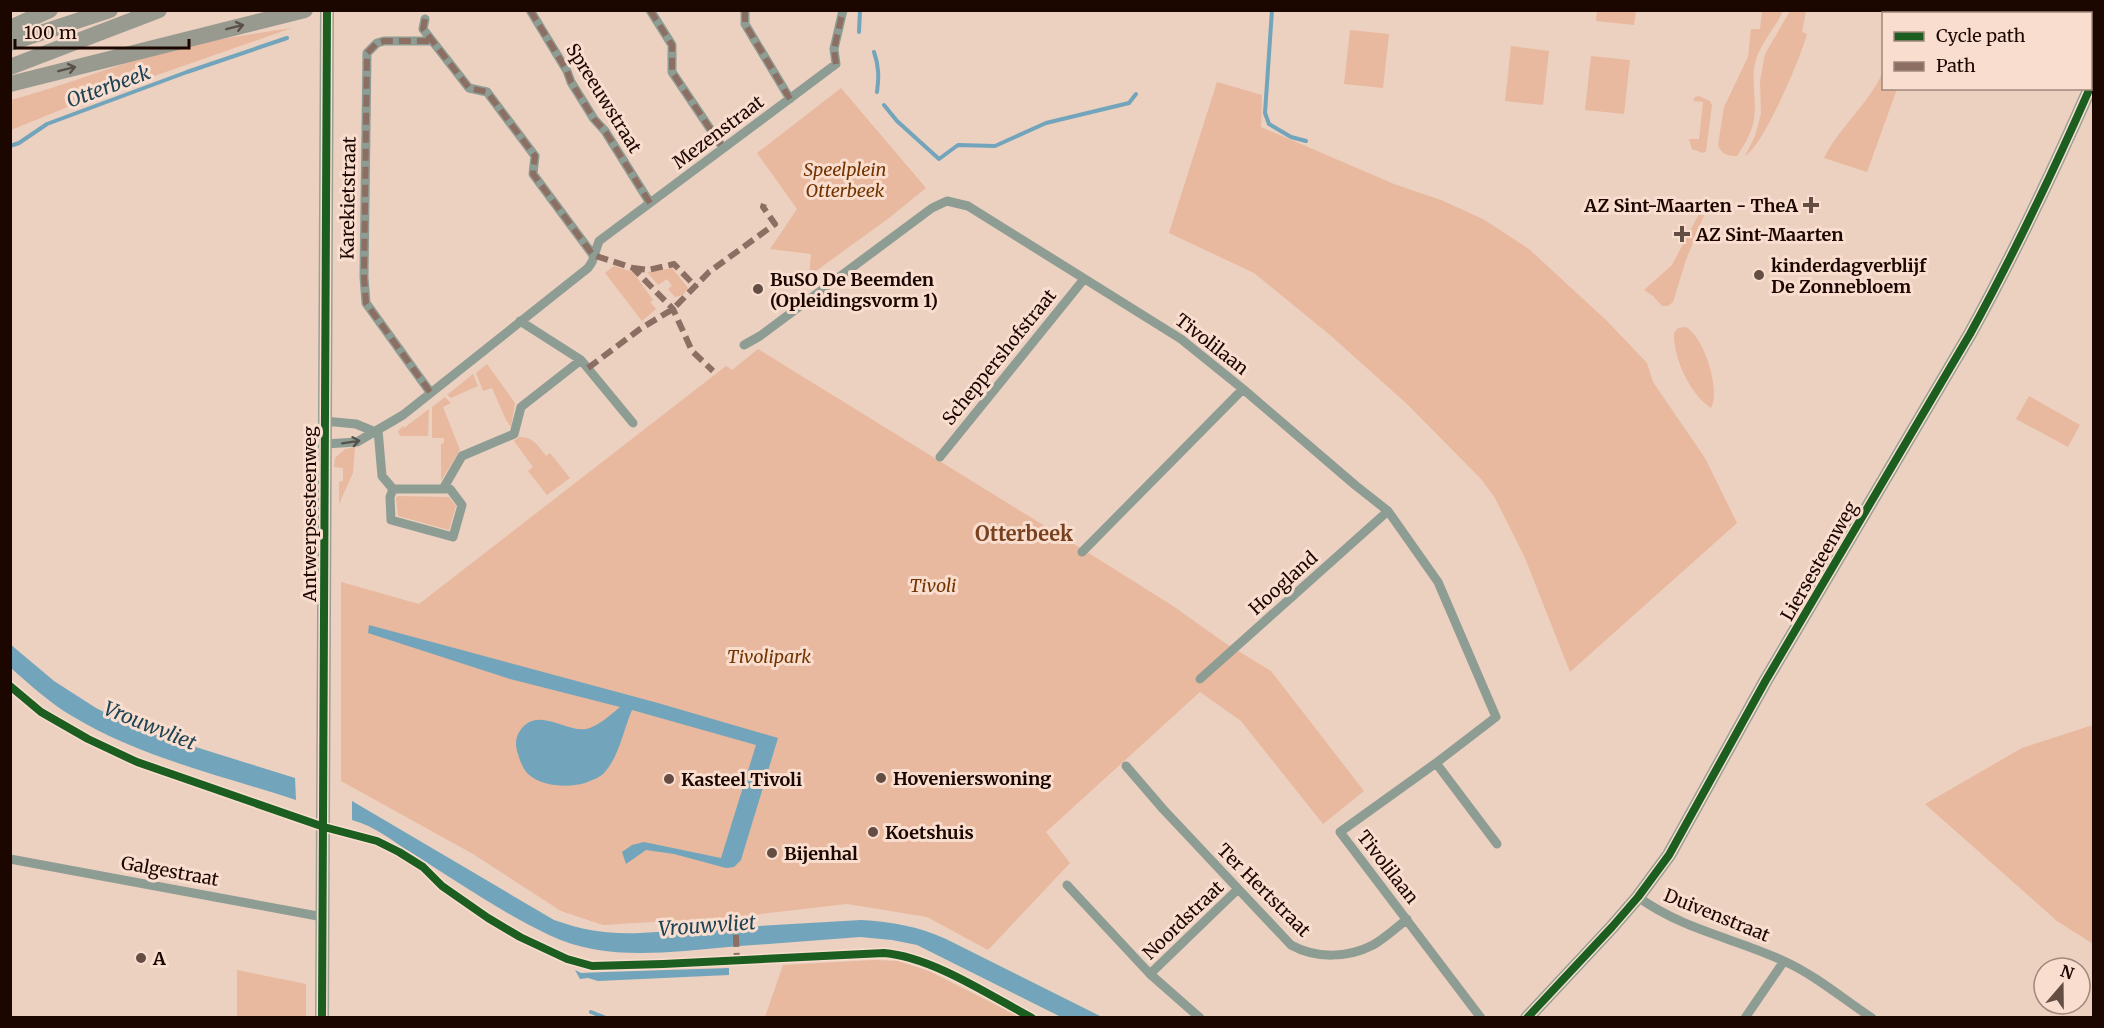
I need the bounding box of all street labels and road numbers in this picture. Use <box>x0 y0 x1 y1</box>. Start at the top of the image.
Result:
street label: Spreeuwstraat <box>561 39 647 157</box>
street label: Mezenstraat <box>668 90 768 174</box>
street label: Karekietstraat <box>335 136 361 260</box>
street label: Scheppershofstraat <box>937 284 1061 430</box>
street label: Tivolilaan <box>1171 308 1253 380</box>
street label: Antwerpsesteenweg <box>298 426 321 603</box>
street label: Liersesteenweg <box>1775 497 1863 625</box>
street label: Hoogland <box>1244 546 1322 620</box>
street label: Tivolilaan <box>1352 826 1424 908</box>
street label: Ter Hertstraat <box>1213 839 1315 941</box>
street label: Galgestraat <box>119 851 221 891</box>
street label: Noordstraat <box>1138 876 1228 964</box>
street label: Duivenstraat <box>1661 883 1773 947</box>

